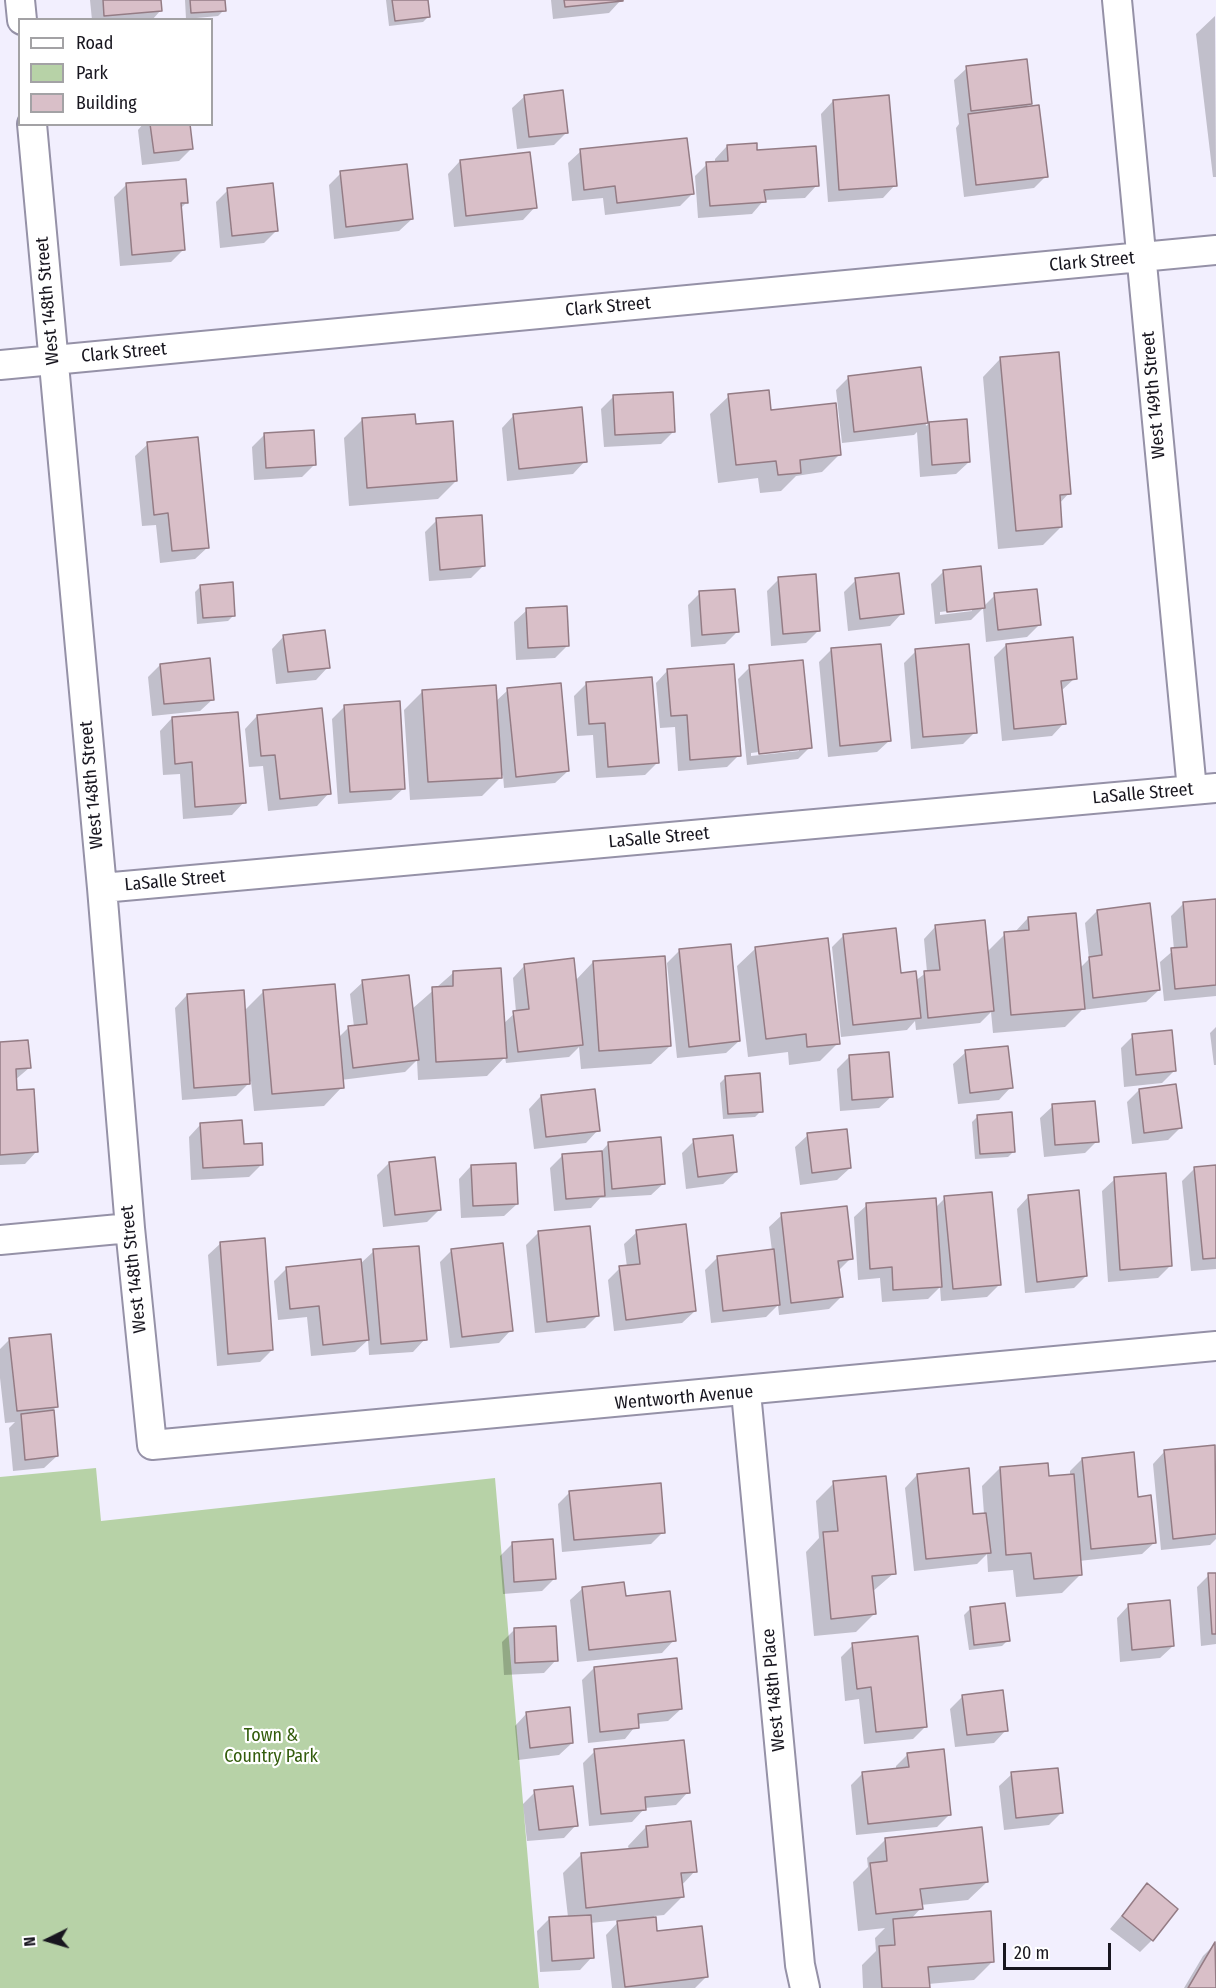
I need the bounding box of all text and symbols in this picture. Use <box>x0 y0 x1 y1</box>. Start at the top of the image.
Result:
legend <box>18 18 213 126</box>
text: Road <box>76 32 113 54</box>
text: Park <box>76 62 108 84</box>
text: Building <box>76 92 137 114</box>
street label: West 148th Street <box>32 236 64 366</box>
street label: Clark Street <box>1048 248 1136 276</box>
street label: Clark Street <box>564 293 652 321</box>
street label: West 149th Street <box>1138 330 1170 460</box>
street label: Clark Street <box>80 339 168 367</box>
street label: West 148th Street <box>76 720 108 850</box>
street label: LaSalle Street <box>1092 779 1194 809</box>
street label: LaSalle Street <box>608 823 710 853</box>
street label: LaSalle Street <box>124 866 226 896</box>
street label: West 148th Street <box>117 1204 151 1334</box>
street label: Wentworth Avenue <box>614 1381 754 1415</box>
street label: West 148th Place <box>758 1628 790 1752</box>
park label: Town & Country Park <box>224 1725 318 1768</box>
north arrow <box>18 1910 78 1970</box>
scale bar <box>1006 1931 1114 1969</box>
text: N <box>20 1936 39 1947</box>
text: 20 m <box>1014 1942 1049 1964</box>

